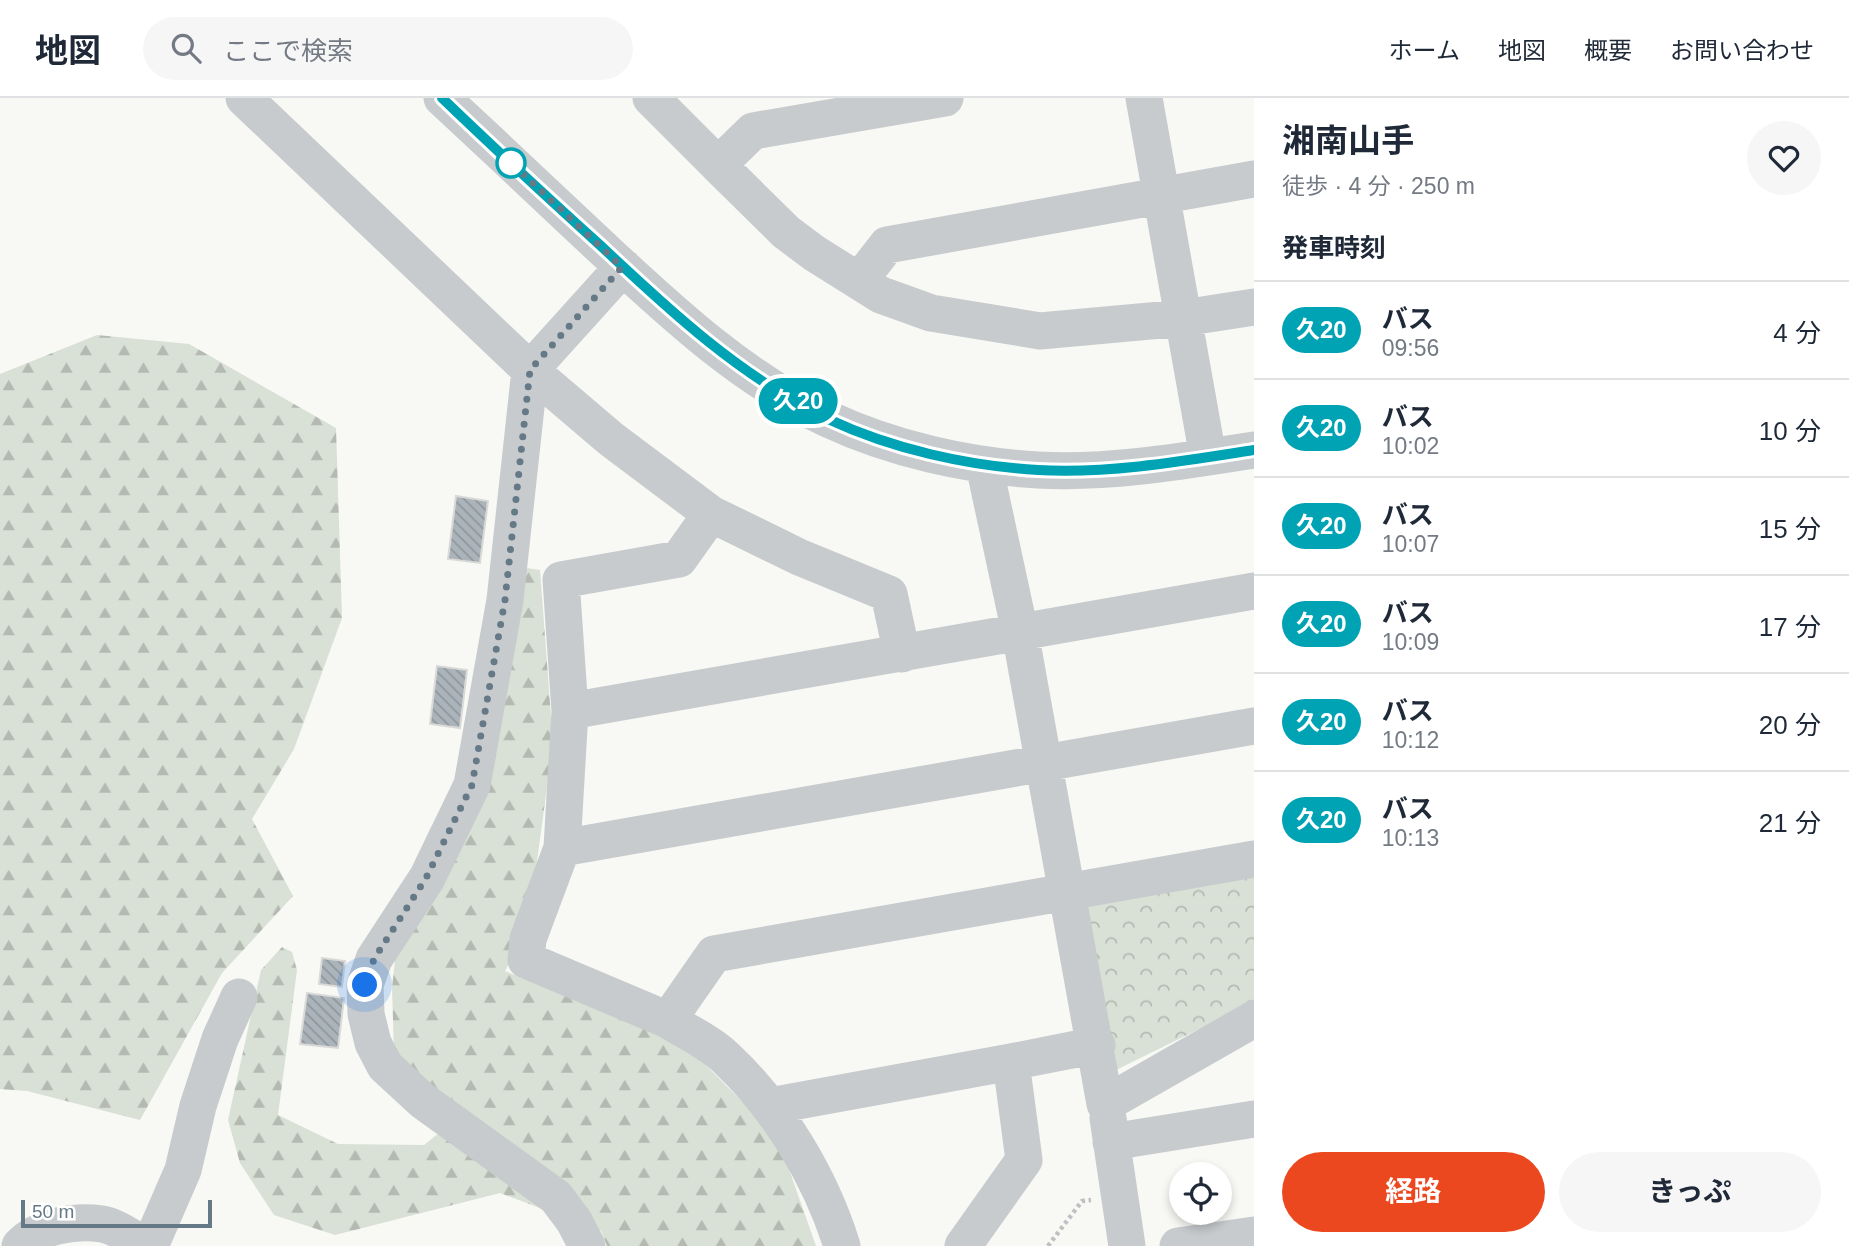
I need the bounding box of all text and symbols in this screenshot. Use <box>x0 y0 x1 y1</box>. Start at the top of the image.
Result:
search box <box>143 17 633 80</box>
icon: search <box>167 29 205 67</box>
text: 地図 <box>35 32 101 69</box>
text: ここで検索 <box>223 36 353 66</box>
text: ホーム <box>1389 37 1460 64</box>
text: 地図 <box>1498 37 1546 64</box>
text: 概要 <box>1584 37 1632 64</box>
text: お問い合わせ <box>1670 37 1814 64</box>
button: heart <box>1747 121 1821 195</box>
text: 湘南山手 <box>1282 122 1414 159</box>
unlabelled marker <box>496 148 526 178</box>
text: 徒歩 · 4 分 · 250 m <box>1282 173 1475 199</box>
text: 発車時刻 <box>1282 233 1386 263</box>
text: バス <box>1382 304 1434 334</box>
text: 久20 <box>1296 316 1347 343</box>
text: 4 分 <box>1773 318 1821 348</box>
text: 09:56 <box>1382 335 1439 361</box>
line badge: 久20 <box>758 378 838 424</box>
text: 久20 <box>773 387 823 414</box>
text: バス <box>1382 402 1434 432</box>
text: 久20 <box>1296 414 1347 441</box>
text: 10 分 <box>1759 416 1821 446</box>
text: 10:02 <box>1382 433 1439 459</box>
text: バス <box>1382 500 1434 530</box>
text: 久20 <box>1296 512 1347 539</box>
text: 15 分 <box>1759 514 1821 544</box>
text: 10:07 <box>1382 531 1439 557</box>
text: バス <box>1382 598 1434 628</box>
text: 久20 <box>1296 610 1347 637</box>
text: 17 分 <box>1759 612 1821 642</box>
text: 10:09 <box>1382 629 1439 655</box>
text: バス <box>1382 696 1434 726</box>
text: 久20 <box>1296 708 1347 735</box>
text: 20 分 <box>1759 710 1821 740</box>
text: 10:12 <box>1382 727 1439 753</box>
text: バス <box>1382 794 1434 824</box>
text: 久20 <box>1296 806 1347 833</box>
text: 21 分 <box>1759 808 1821 838</box>
text: 10:13 <box>1382 825 1439 851</box>
your location <box>347 967 382 1002</box>
button: 経路 <box>1282 1152 1545 1232</box>
button: きっぷ <box>1559 1152 1821 1232</box>
map controls <box>1169 1162 1232 1225</box>
button: locate <box>1169 1162 1232 1225</box>
scale bar <box>21 1197 212 1229</box>
text: 50 m <box>32 1201 74 1222</box>

